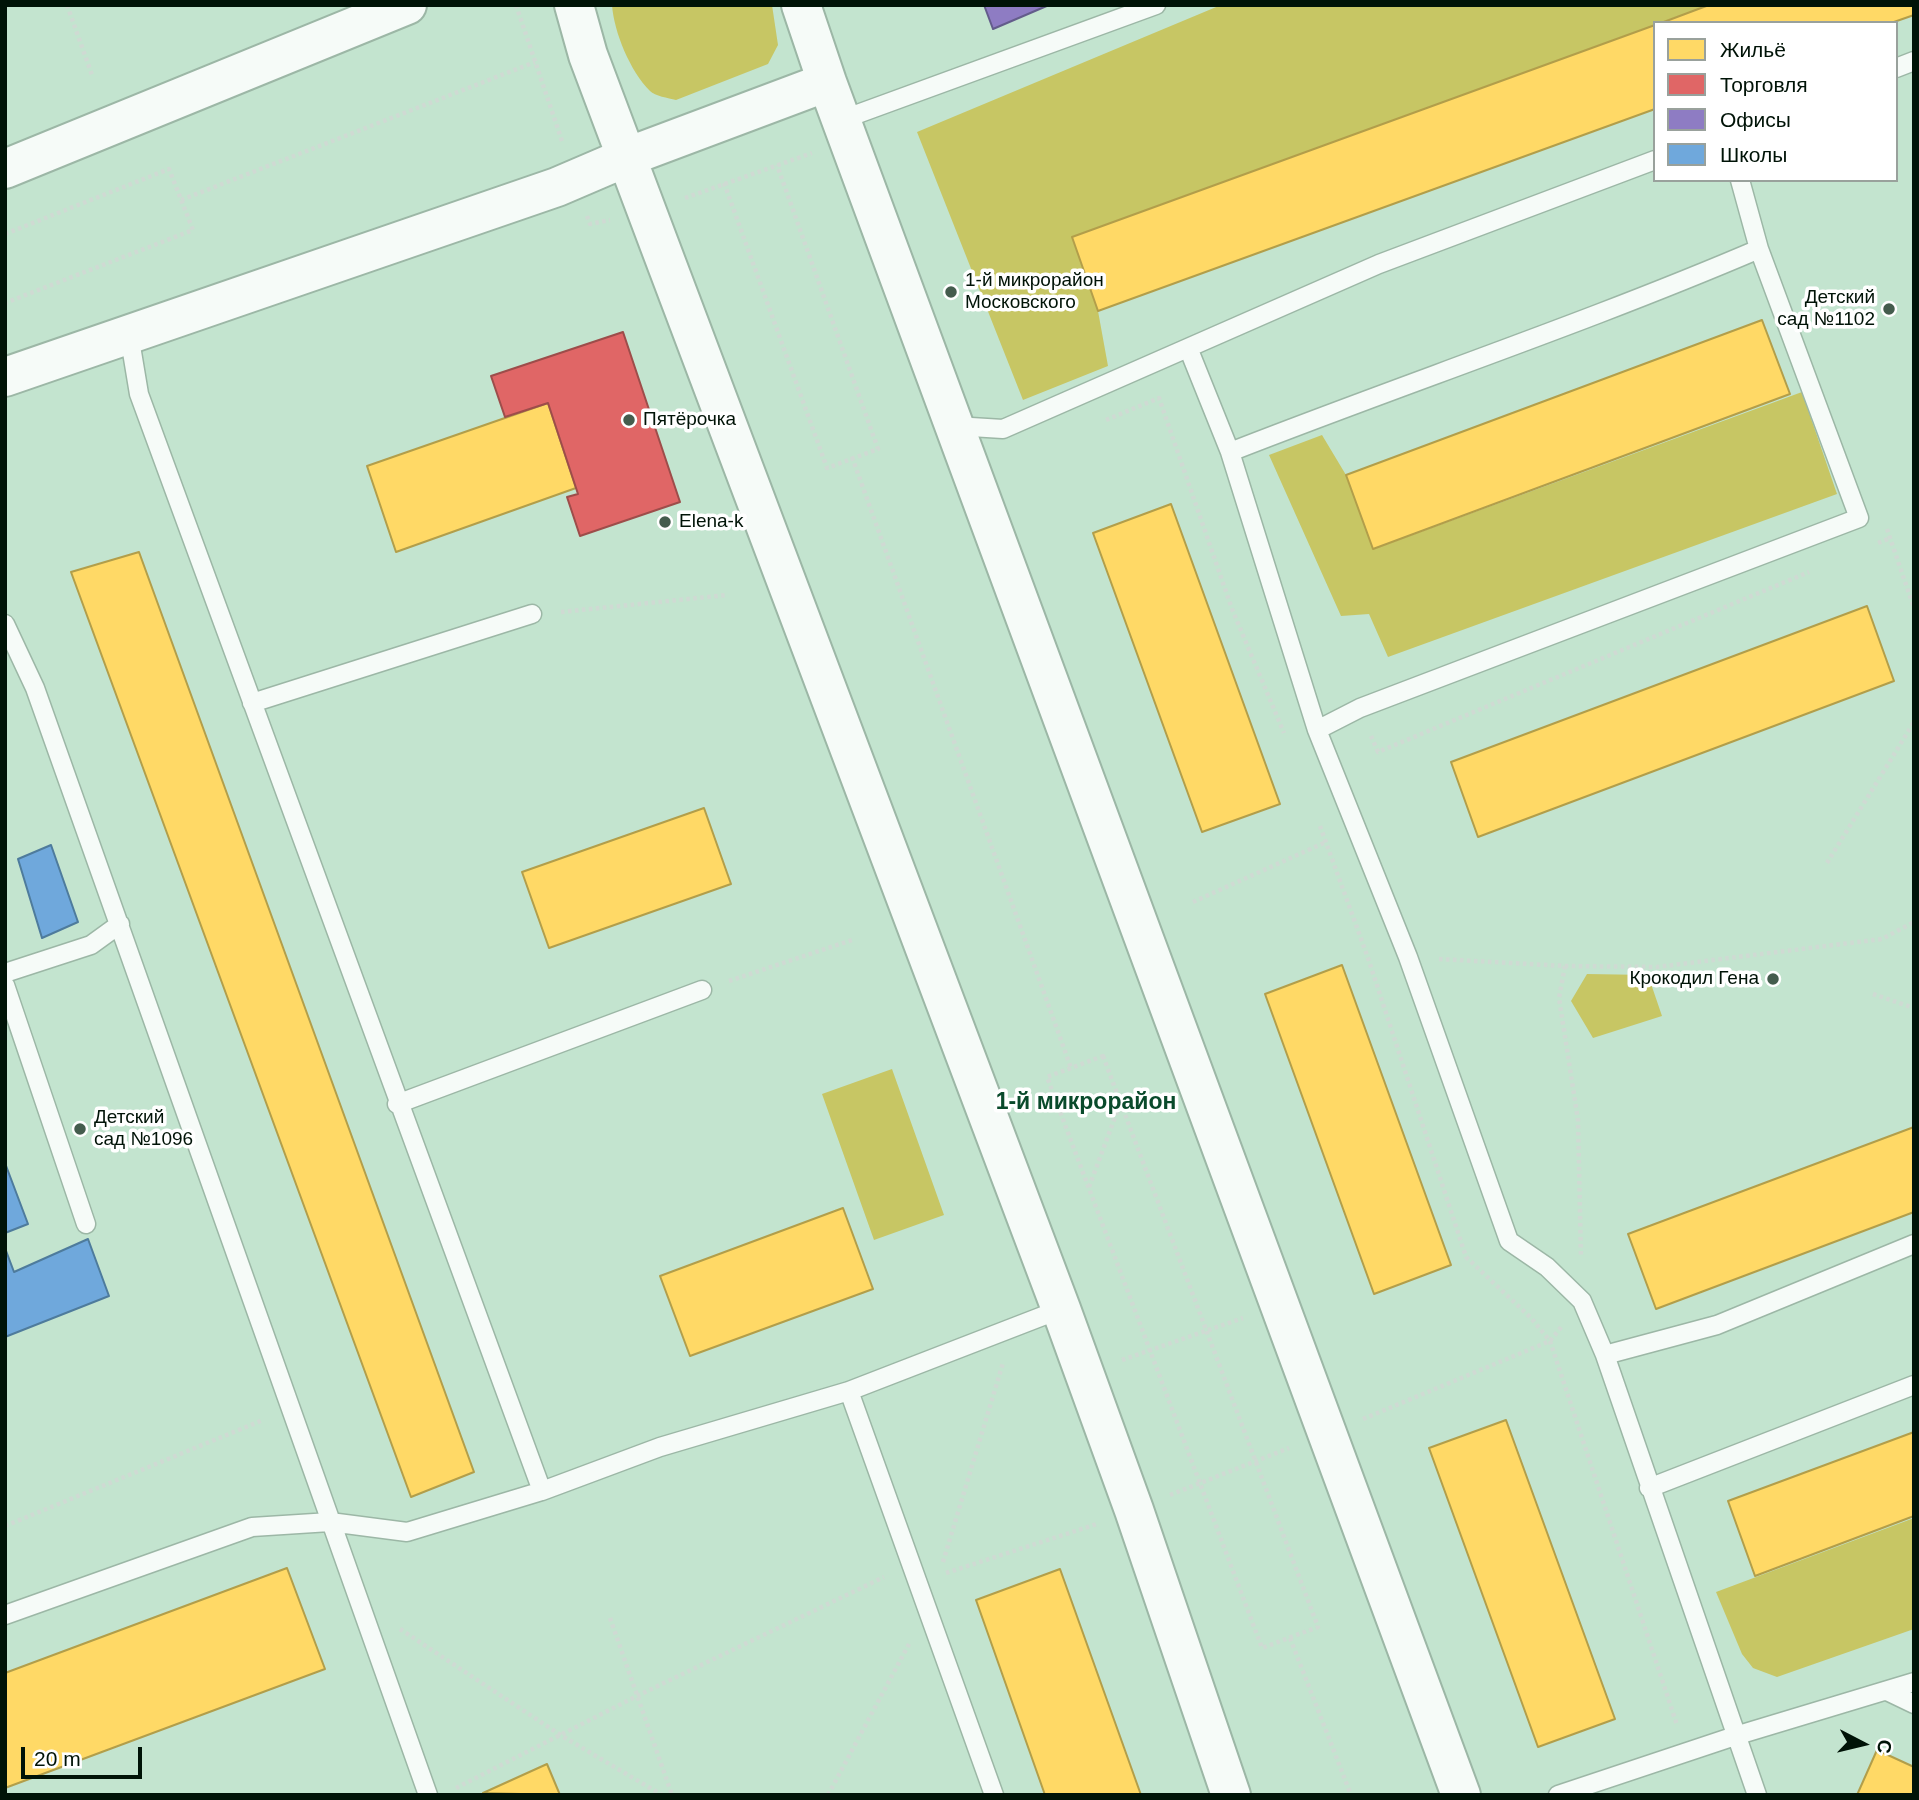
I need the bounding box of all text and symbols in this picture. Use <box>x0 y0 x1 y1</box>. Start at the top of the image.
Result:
legend <box>1653 21 1898 182</box>
text: Жильё <box>1720 38 1786 61</box>
text: Торговля <box>1720 73 1808 96</box>
text: Офисы <box>1720 108 1791 131</box>
text: Школы <box>1720 143 1787 166</box>
place label: 1-й микрорайон Московского <box>965 270 1104 314</box>
marker: 1-й микрорайон Московского <box>943 284 959 300</box>
place label: Детский сад №1102 <box>1777 287 1875 331</box>
marker: Детский сад №1102 <box>1881 301 1897 317</box>
place label: Пятёрочка <box>643 409 736 431</box>
marker: Пятёрочка <box>621 412 637 428</box>
place label: Elena-k <box>679 511 743 533</box>
marker: Elena-k <box>657 514 673 530</box>
place label: Крокодил Гена <box>1629 968 1759 990</box>
marker: Крокодил Гена <box>1765 971 1781 987</box>
district label: 1-й микрорайон <box>996 1089 1176 1117</box>
place label: Детский сад №1096 <box>94 1107 193 1151</box>
marker: Детский сад №1096 <box>72 1121 88 1137</box>
north arrow <box>1828 1709 1898 1779</box>
scale bar <box>24 1734 145 1778</box>
text: С <box>1873 1739 1896 1755</box>
text: 20 m <box>34 1747 81 1770</box>

